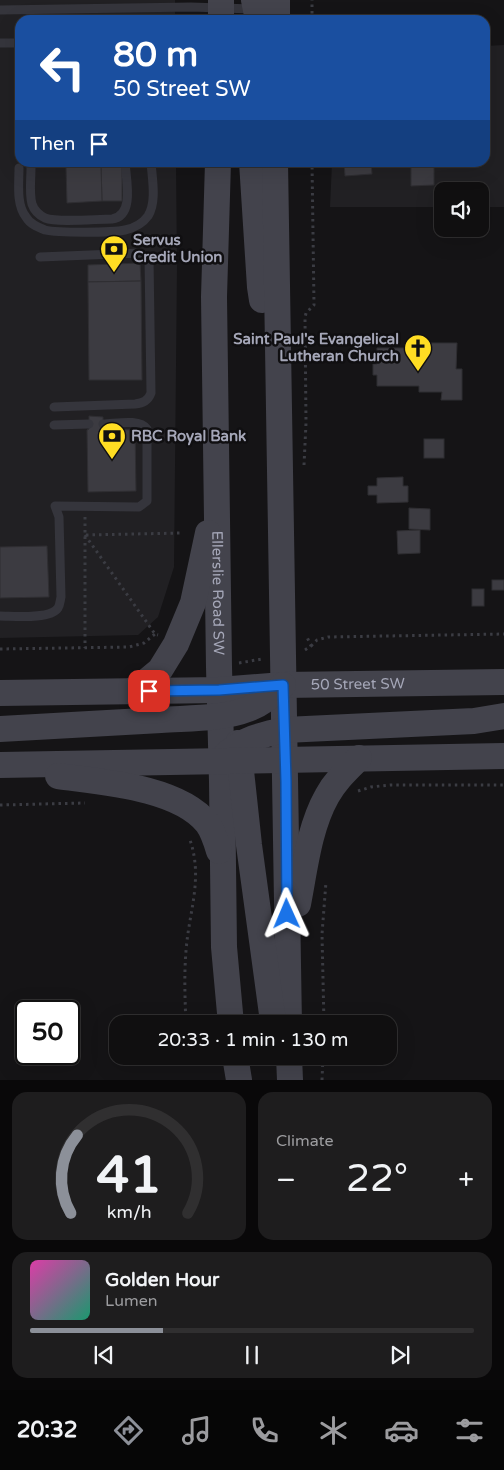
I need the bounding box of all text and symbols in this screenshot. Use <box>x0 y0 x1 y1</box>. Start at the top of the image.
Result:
text: 80 m <box>113 34 198 76</box>
icon: left <box>30 35 95 100</box>
text: 50 Street SW <box>113 76 251 102</box>
icon: arrive <box>85 130 113 158</box>
text: Then <box>30 133 75 155</box>
map controls <box>434 182 489 237</box>
button: sound <box>434 182 489 237</box>
place label: Servus Credit Union <box>133 231 222 266</box>
bank icon: Servus Credit Union <box>99 234 129 273</box>
place label: Saint Paul's Evangelical Lutheran Church <box>233 330 399 365</box>
church icon: Saint Paul's Evangelical Lutheran Church <box>403 333 433 372</box>
bank icon: RBC Royal Bank <box>97 421 127 460</box>
place label: RBC Royal Bank <box>131 427 246 446</box>
street label: Ellerslie Road SW <box>208 531 228 655</box>
pin <box>128 670 170 712</box>
street label: 50 Street SW <box>311 674 405 694</box>
icon: arrive <box>135 677 163 705</box>
position arrow <box>260 887 312 939</box>
speed limit sign: 50 <box>15 1000 80 1065</box>
text: 20:33 · 1 min · 130 m <box>157 1029 349 1051</box>
text: Climate <box>276 1131 334 1151</box>
text: 41 <box>96 1144 162 1207</box>
text: 22° <box>346 1156 408 1202</box>
text: − <box>276 1163 296 1197</box>
text: + <box>458 1163 474 1197</box>
text: km/h <box>107 1202 151 1223</box>
text: Golden Hour <box>105 1269 219 1291</box>
text: Lumen <box>105 1291 157 1311</box>
icon: previous <box>90 1341 118 1369</box>
icon: pause <box>238 1341 266 1369</box>
icon: next <box>386 1341 414 1369</box>
icon: directions <box>111 1413 146 1448</box>
icon: music <box>179 1413 214 1448</box>
icon: phone <box>247 1413 282 1448</box>
icon: climate <box>316 1413 351 1448</box>
icon: car <box>384 1413 419 1448</box>
icon: filters <box>452 1413 487 1448</box>
text: 20:32 <box>17 1417 78 1443</box>

